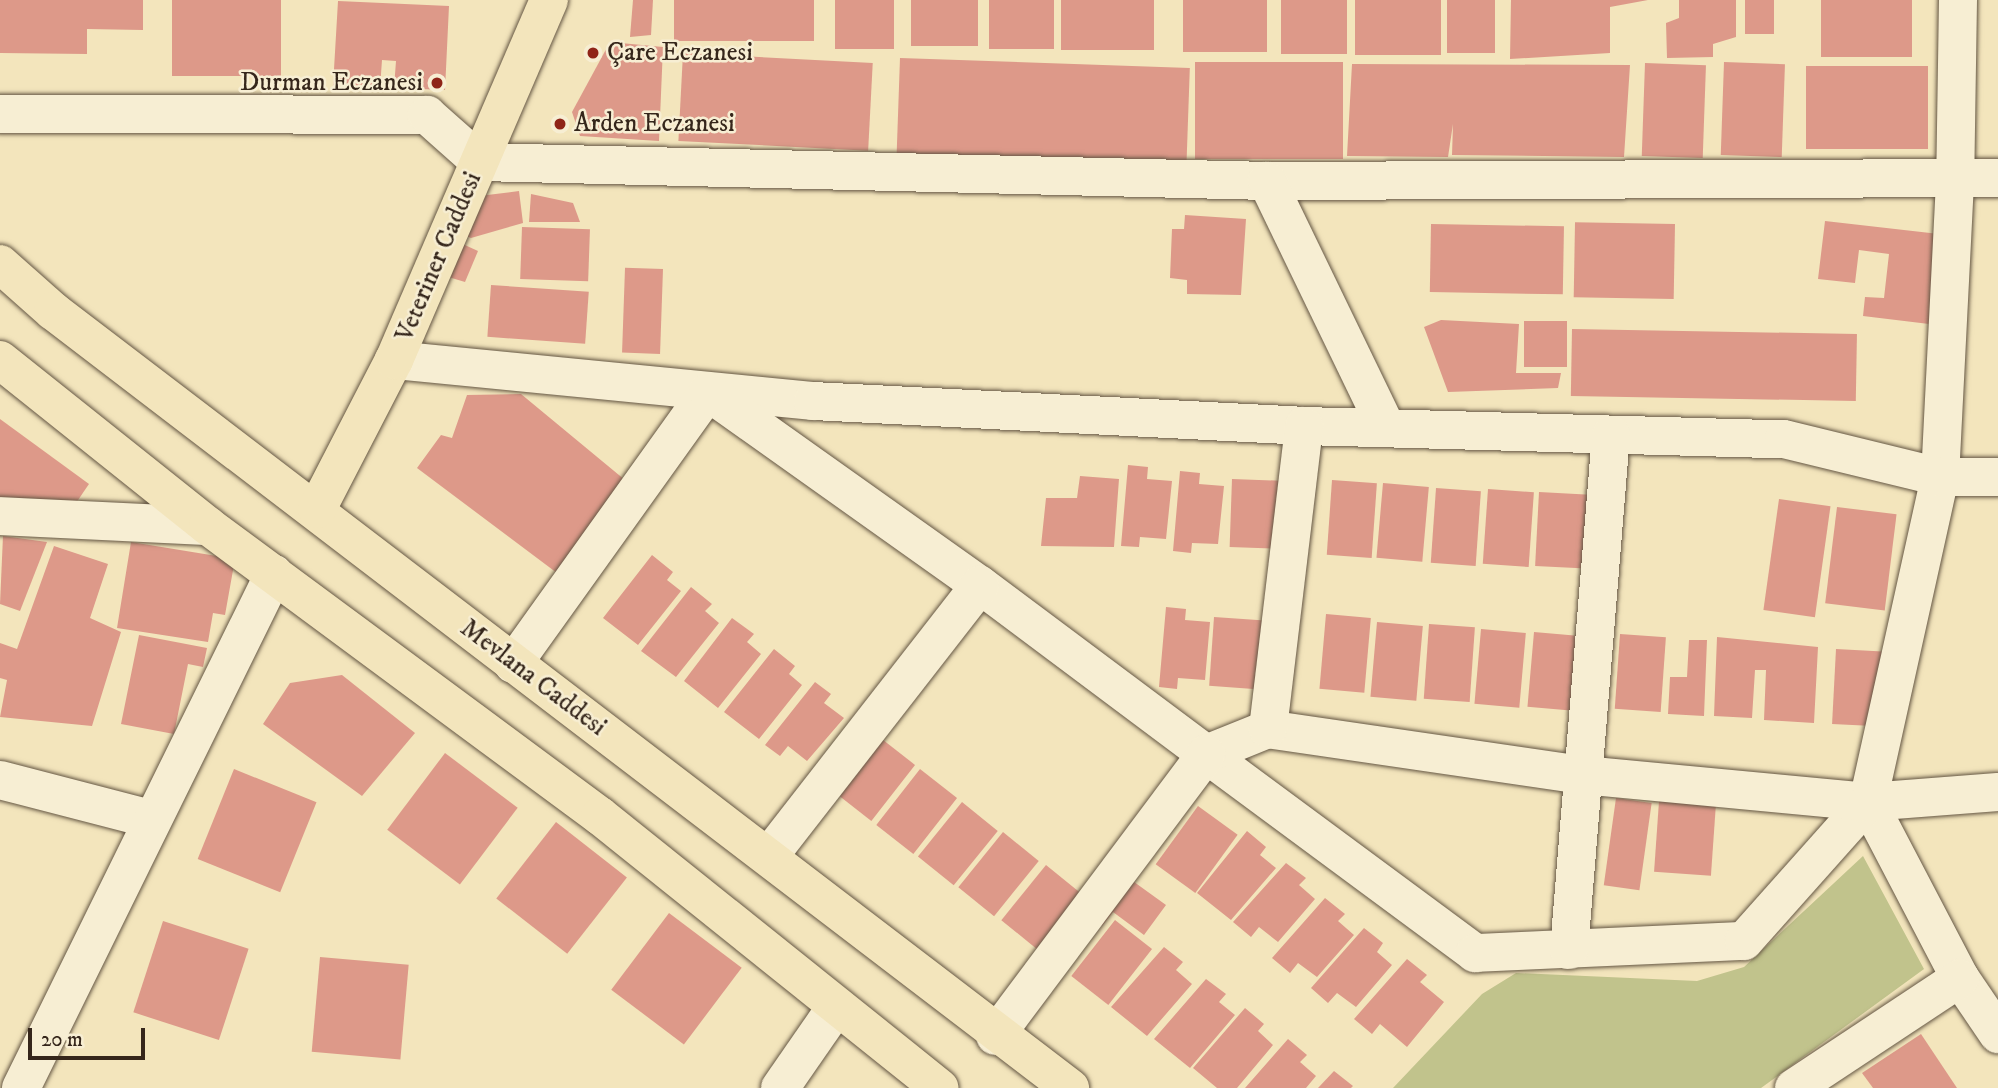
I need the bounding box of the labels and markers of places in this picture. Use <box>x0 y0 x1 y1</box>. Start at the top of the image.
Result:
place label: Çare Eczanesi <box>607 37 753 69</box>
marker: Çare Eczanesi <box>585 45 601 61</box>
place label: Durman Eczanesi <box>240 67 423 99</box>
marker: Durman Eczanesi <box>429 75 445 91</box>
place label: Arden Eczanesi <box>574 108 735 140</box>
marker: Arden Eczanesi <box>552 116 568 132</box>

